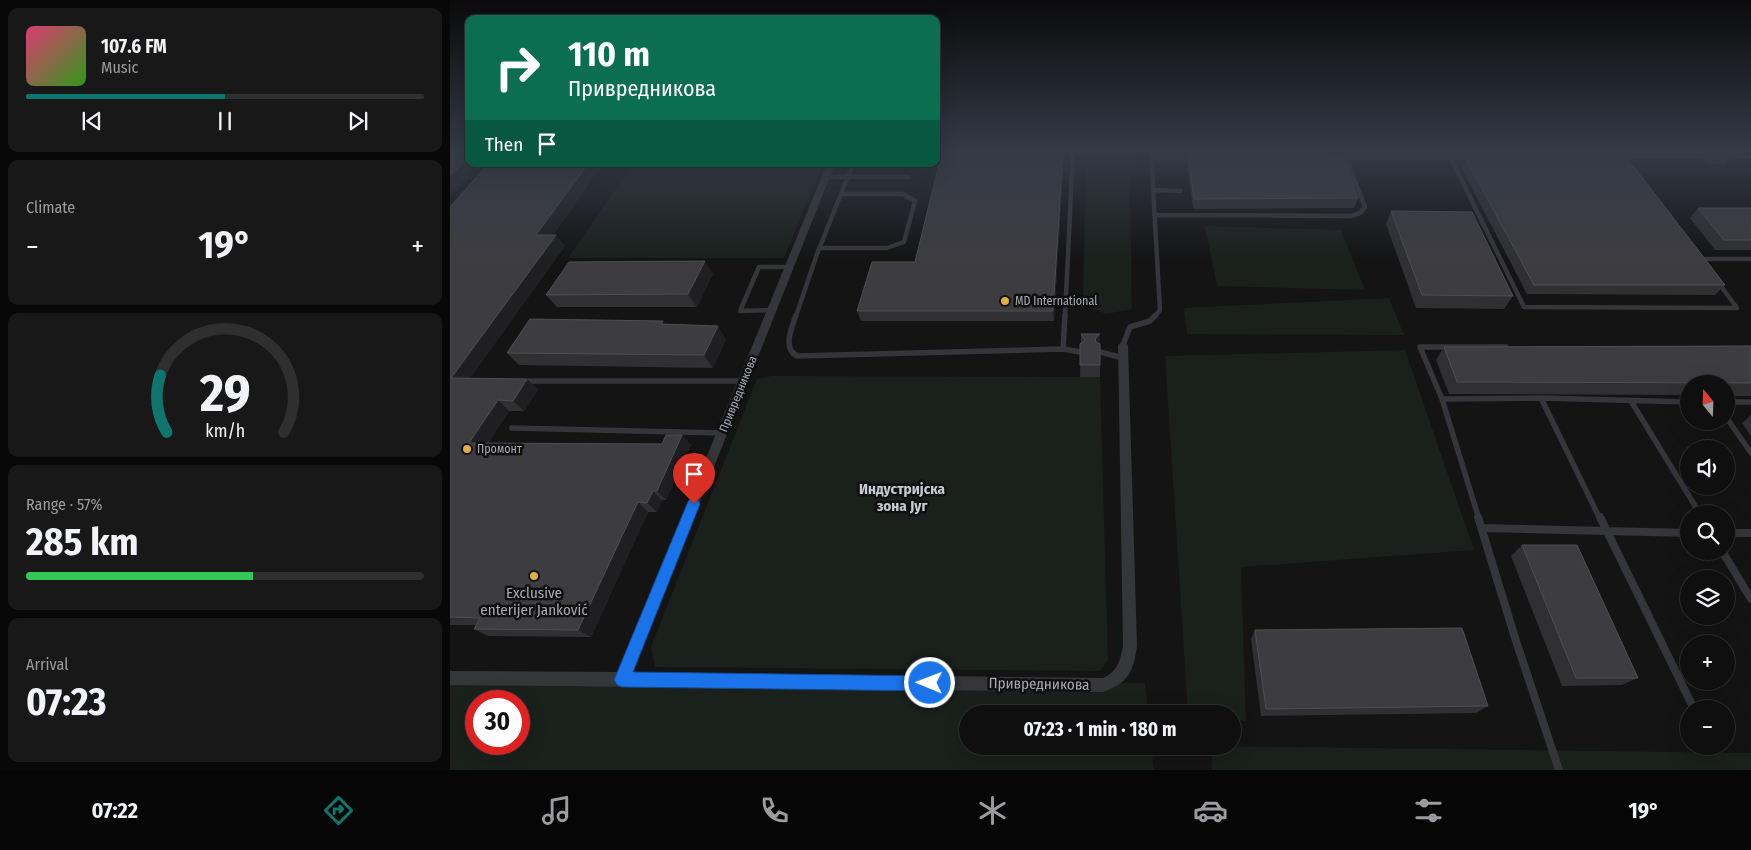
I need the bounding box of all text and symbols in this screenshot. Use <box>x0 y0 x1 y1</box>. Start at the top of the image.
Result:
text: 110 m <box>568 33 650 75</box>
text: 107.6 FM <box>101 35 167 58</box>
icon: right <box>485 35 550 100</box>
text: Music <box>101 58 138 77</box>
text: Привредникова <box>568 75 716 102</box>
icon: previous <box>78 107 106 135</box>
icon: pause <box>211 107 239 135</box>
icon: next <box>344 107 372 135</box>
icon: arrive <box>533 130 561 158</box>
text: Then <box>485 133 523 156</box>
text: Climate <box>26 198 75 217</box>
text: 19° <box>198 222 252 268</box>
text: − <box>26 230 39 263</box>
text: + <box>411 230 424 263</box>
place label: MD International <box>1015 294 1097 308</box>
marker: MD International <box>999 295 1011 307</box>
street label: Привредникова <box>716 354 760 434</box>
text: 29 <box>199 362 250 425</box>
north arrow <box>1680 375 1735 430</box>
map controls <box>1680 375 1735 755</box>
text: km/h <box>205 420 245 442</box>
button: sound <box>1680 440 1735 495</box>
place label: Промонт <box>477 442 522 456</box>
marker: Промонт <box>461 443 473 455</box>
pin <box>673 453 715 504</box>
icon: arrive <box>680 460 708 488</box>
district label: Индустријска зона Југ <box>859 480 945 515</box>
text: Range · 57% <box>26 495 103 514</box>
button: search <box>1680 505 1735 560</box>
text: 285 km <box>26 519 139 565</box>
marker: Exclusive enterijer Janković <box>528 570 540 582</box>
button: layers <box>1680 570 1735 625</box>
place label: Exclusive enterijer Janković <box>480 584 588 619</box>
button: + <box>1680 635 1735 690</box>
text: Arrival <box>26 655 68 674</box>
position arrow <box>903 656 955 708</box>
street label: Привредникова <box>988 674 1090 694</box>
text: 07:23 <box>26 679 107 725</box>
speed limit sign: 30 <box>465 690 530 755</box>
button: − <box>1680 700 1735 755</box>
text: 07:23 · 1 min · 180 m <box>1023 718 1177 741</box>
icon: directions <box>321 793 356 828</box>
icon: music <box>539 793 574 828</box>
icon: phone <box>757 793 792 828</box>
icon: climate <box>975 793 1010 828</box>
icon: car <box>1193 793 1228 828</box>
icon: filters <box>1411 793 1446 828</box>
text: 07:22 <box>91 797 138 824</box>
text: 19° <box>1628 797 1659 824</box>

